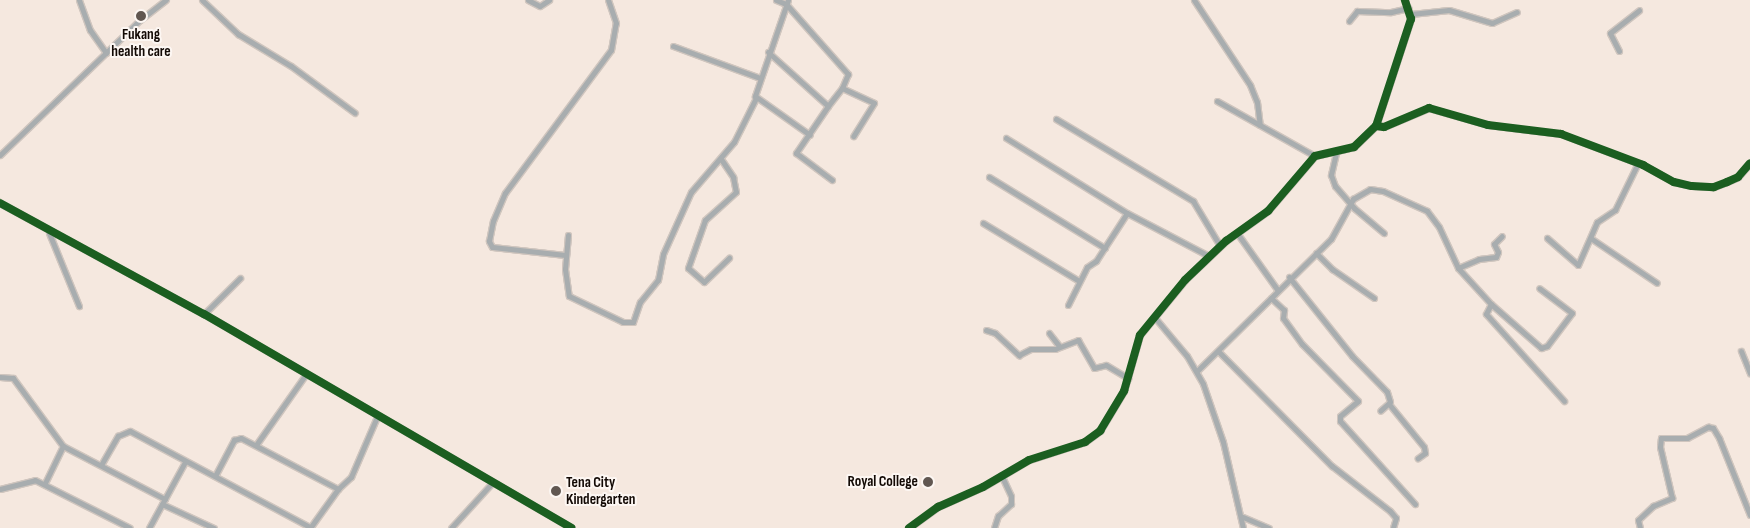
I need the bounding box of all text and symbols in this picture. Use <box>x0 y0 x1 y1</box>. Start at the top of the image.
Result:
marker: Fukang health care <box>134 9 148 23</box>
place label: Fukang health care <box>111 25 171 60</box>
place label: Tena City Kindergarten <box>566 473 635 508</box>
place label: Royal College <box>848 473 918 491</box>
marker: Royal College <box>922 476 934 488</box>
marker: Tena City Kindergarten <box>550 485 562 497</box>

